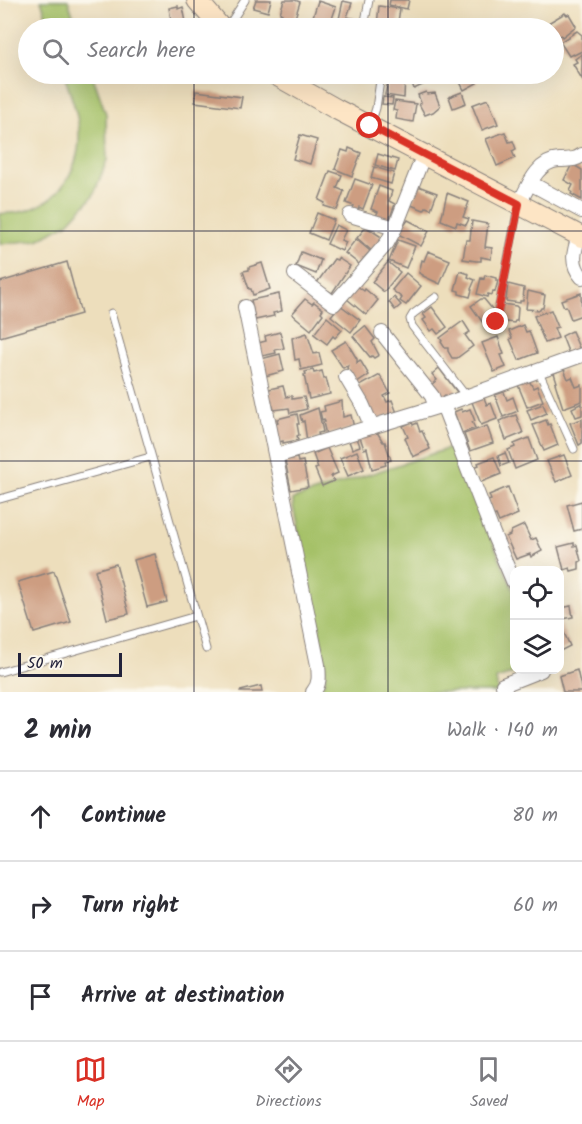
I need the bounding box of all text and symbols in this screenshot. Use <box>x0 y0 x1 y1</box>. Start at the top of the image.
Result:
search box <box>18 18 564 84</box>
text: Search here <box>87 34 195 69</box>
icon: search <box>39 35 72 68</box>
route start <box>356 112 382 138</box>
route end <box>482 308 508 334</box>
map controls <box>510 566 564 674</box>
button: locate <box>510 566 564 620</box>
button: layers <box>510 620 564 674</box>
scale bar <box>18 650 122 678</box>
text: 50 m <box>27 651 63 676</box>
text: 2 min <box>24 710 92 752</box>
text: Walk · 140 m <box>447 715 558 747</box>
text: Continue <box>81 799 166 834</box>
icon: ahead <box>24 800 57 833</box>
text: 80 m <box>512 800 558 832</box>
text: Turn right <box>81 889 179 924</box>
icon: right <box>24 890 57 923</box>
text: 60 m <box>513 890 558 922</box>
text: Arrive at destination <box>81 979 284 1014</box>
icon: arrive <box>24 980 57 1013</box>
tab: Map <box>74 1053 107 1114</box>
tab: Directions <box>255 1053 322 1114</box>
tab: Saved <box>470 1053 508 1114</box>

